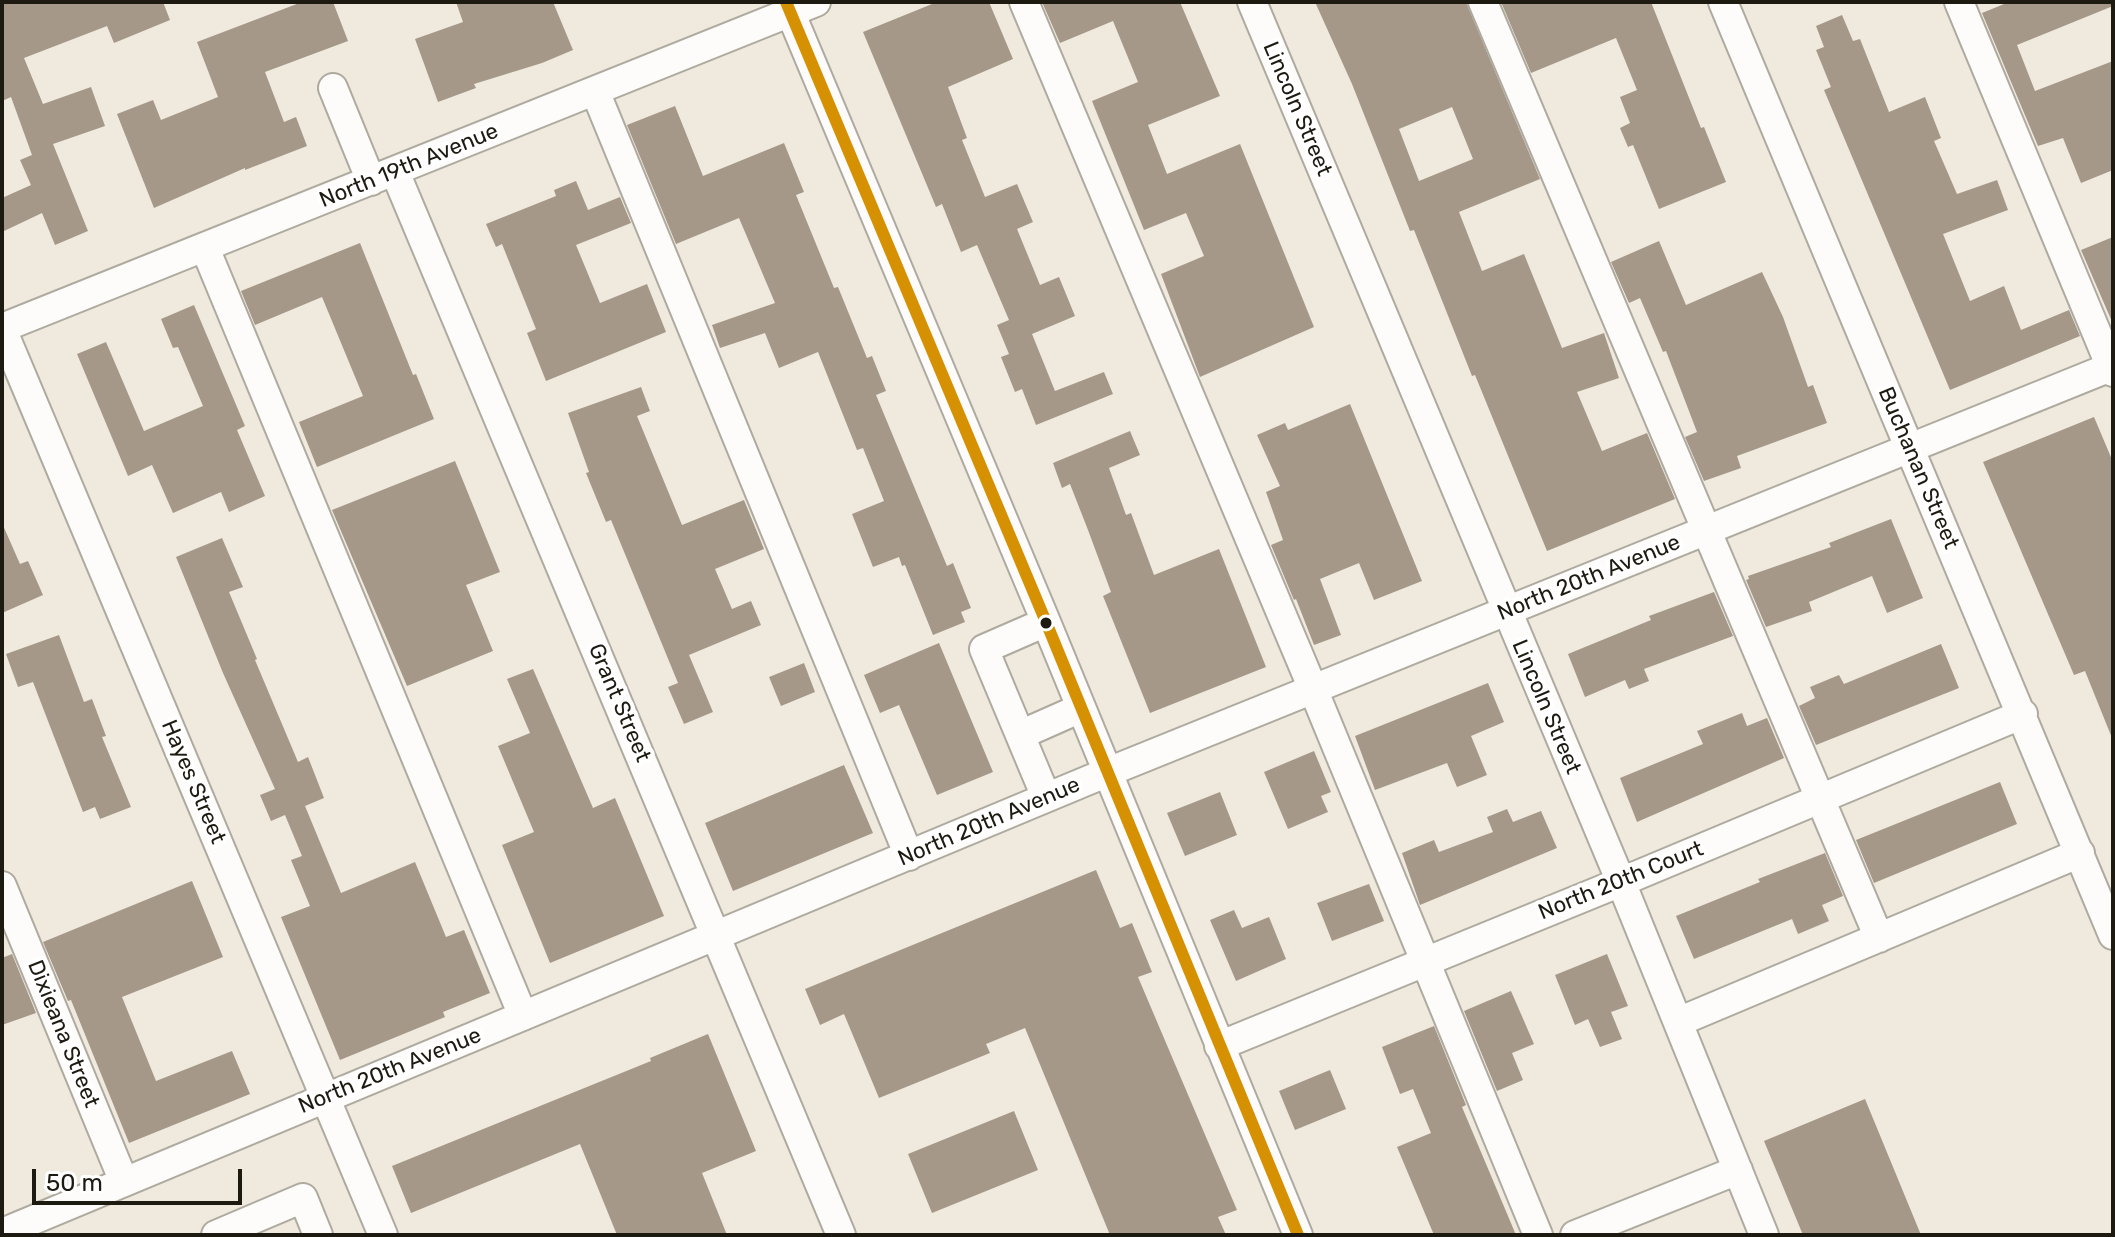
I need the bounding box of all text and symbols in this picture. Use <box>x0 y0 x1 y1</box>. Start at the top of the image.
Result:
street label: Lincoln Street <box>1257 38 1337 180</box>
street label: North 19th Avenue <box>316 118 502 214</box>
street label: Buchanan Street <box>1872 383 1964 553</box>
street label: North 20th Avenue <box>1494 529 1684 627</box>
unlabelled marker <box>1038 615 1054 631</box>
street label: Lincoln Street <box>1506 636 1586 778</box>
street label: Grant Street <box>582 640 656 766</box>
street label: Hayes Street <box>155 716 231 848</box>
street label: North 20th Avenue <box>894 772 1084 872</box>
street label: North 20th Court <box>1535 836 1707 926</box>
street label: Dixieana Street <box>21 956 105 1112</box>
street label: North 20th Avenue <box>295 1022 485 1120</box>
scale bar <box>36 1153 246 1203</box>
text: 50 m <box>46 1169 103 1197</box>

